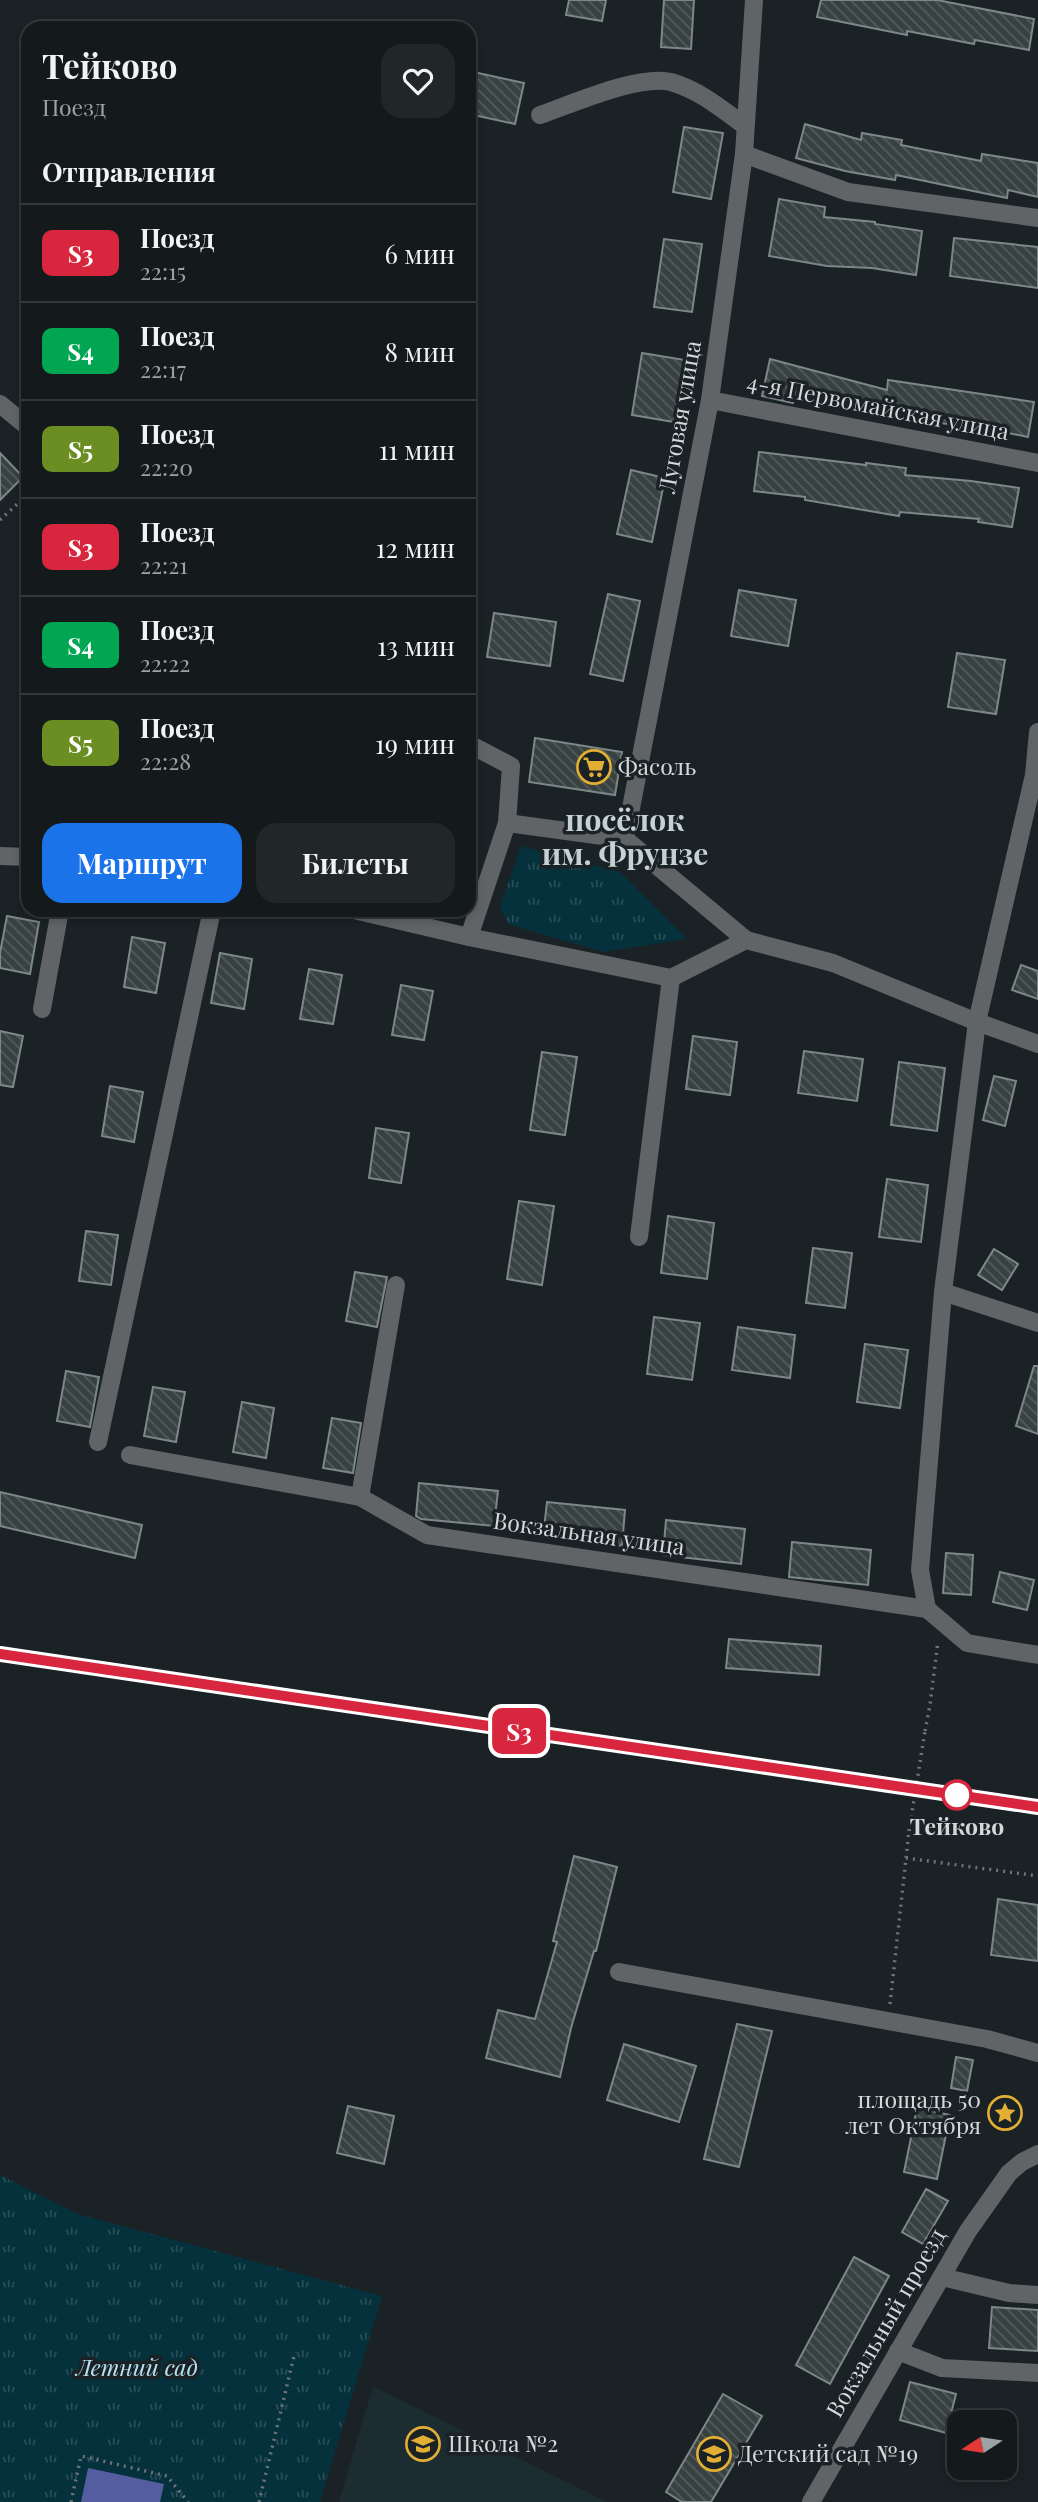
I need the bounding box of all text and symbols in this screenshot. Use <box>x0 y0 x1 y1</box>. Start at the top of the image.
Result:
text: Тейково <box>42 43 177 87</box>
button: heart <box>381 44 455 118</box>
text: Поезд <box>42 91 106 122</box>
text: Отправления <box>42 154 216 189</box>
text: Поезд <box>140 220 215 255</box>
text: 6 мин <box>384 236 455 271</box>
text: S3 <box>68 237 93 269</box>
text: 22:15 <box>140 255 186 286</box>
text: Поезд <box>140 318 215 353</box>
text: 8 мин <box>384 334 455 369</box>
text: S4 <box>67 335 94 367</box>
street label: Луговая улица <box>650 337 707 497</box>
text: 22:17 <box>140 353 186 384</box>
street label: 4-я Первомайская улица <box>745 365 1012 446</box>
text: Поезд <box>140 416 215 451</box>
text: 11 мин <box>379 432 455 467</box>
text: S5 <box>68 433 93 465</box>
text: 22:20 <box>140 451 193 482</box>
text: Поезд <box>140 514 215 549</box>
text: 12 мин <box>376 530 455 565</box>
text: S3 <box>68 531 93 563</box>
text: 22:21 <box>140 549 188 580</box>
text: Поезд <box>140 612 215 647</box>
text: 13 мин <box>377 628 455 663</box>
text: S4 <box>67 629 94 661</box>
text: 22:22 <box>140 647 190 678</box>
text: Поезд <box>140 710 215 745</box>
text: 19 мин <box>375 726 455 761</box>
text: S5 <box>68 727 93 759</box>
text: 22:28 <box>140 745 191 776</box>
supermarket icon: Фасоль <box>575 748 613 786</box>
place label: Фасоль <box>618 750 696 781</box>
district label: посёлок им. Фрунзе <box>542 799 708 873</box>
button: Маршрут <box>42 823 242 903</box>
button: Билеты <box>256 823 455 903</box>
street label: Вокзальная улица <box>492 1504 687 1561</box>
line badge: S3 <box>488 1708 550 1754</box>
text: S3 <box>506 1715 532 1747</box>
marker: Тейково <box>942 1780 972 1810</box>
place label: Тейково <box>910 1810 1004 1841</box>
place label: площадь 50 лет Октября <box>845 2083 981 2140</box>
place icon: площадь 50 лет Октября <box>986 2094 1024 2132</box>
street label: Вокзальный проезд <box>818 2222 951 2422</box>
park label: Летний сад <box>74 2351 198 2382</box>
north arrow <box>947 2410 1017 2480</box>
map controls <box>947 2410 1017 2480</box>
school or university icon: Школа №2 <box>404 2425 442 2463</box>
place label: Школа №2 <box>448 2427 558 2458</box>
school or university icon: Детский сад №19 <box>695 2435 733 2473</box>
place label: Детский сад №19 <box>738 2437 918 2468</box>

